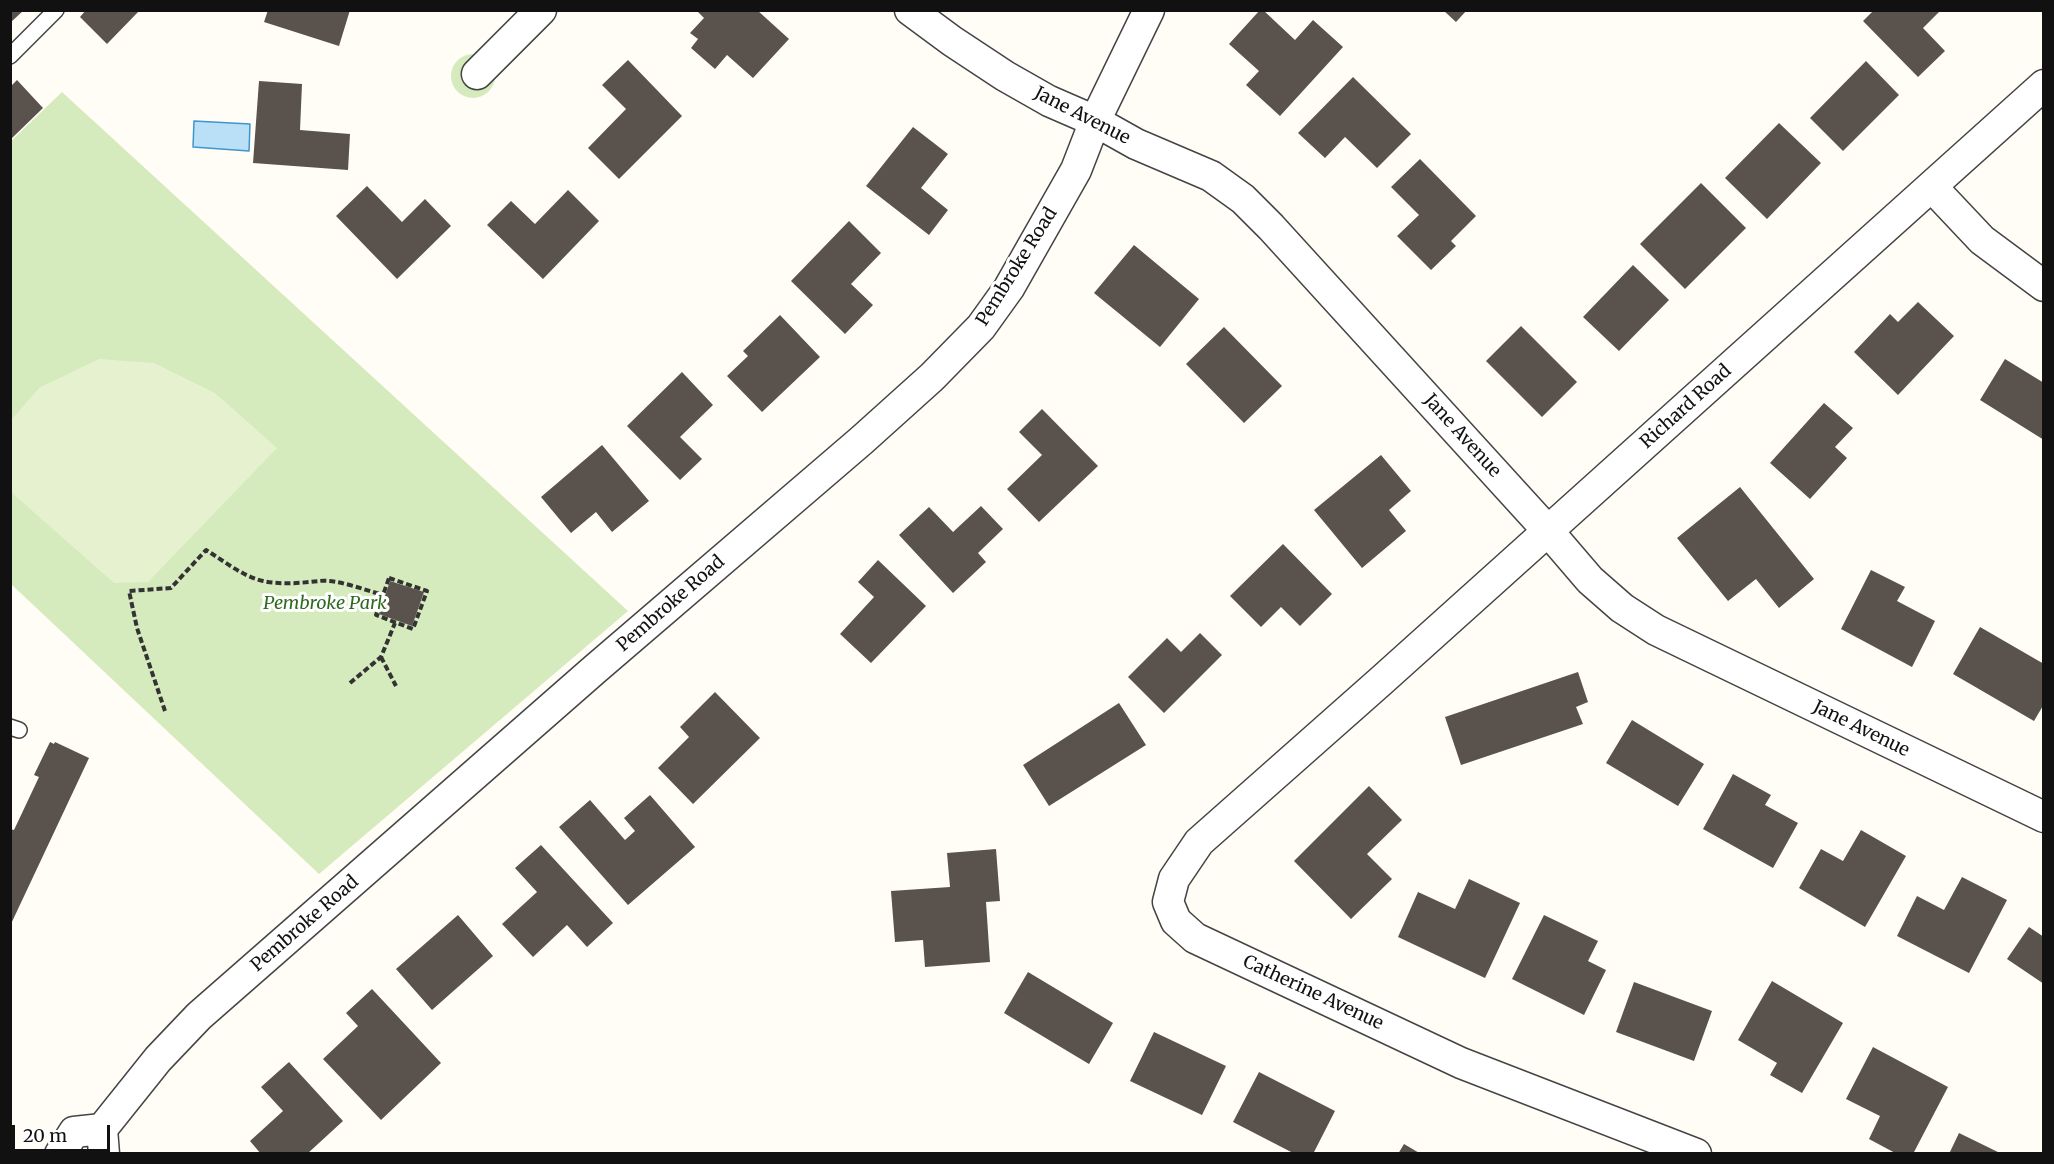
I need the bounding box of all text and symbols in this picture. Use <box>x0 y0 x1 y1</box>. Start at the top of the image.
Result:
street label: Jane Avenue <box>1031 83 1133 149</box>
street label: Pembroke Road <box>972 204 1062 330</box>
street label: Richard Road <box>1636 360 1736 454</box>
street label: Jane Avenue <box>1419 390 1505 482</box>
street label: Pembroke Road <box>613 551 729 657</box>
park label: Pembroke Park <box>263 593 387 615</box>
street label: Jane Avenue <box>1809 696 1913 762</box>
street label: Pembroke Road <box>247 871 363 977</box>
street label: Catherine Avenue <box>1239 951 1387 1035</box>
scale bar <box>15 1113 112 1151</box>
text: 20 m <box>23 1124 67 1147</box>

